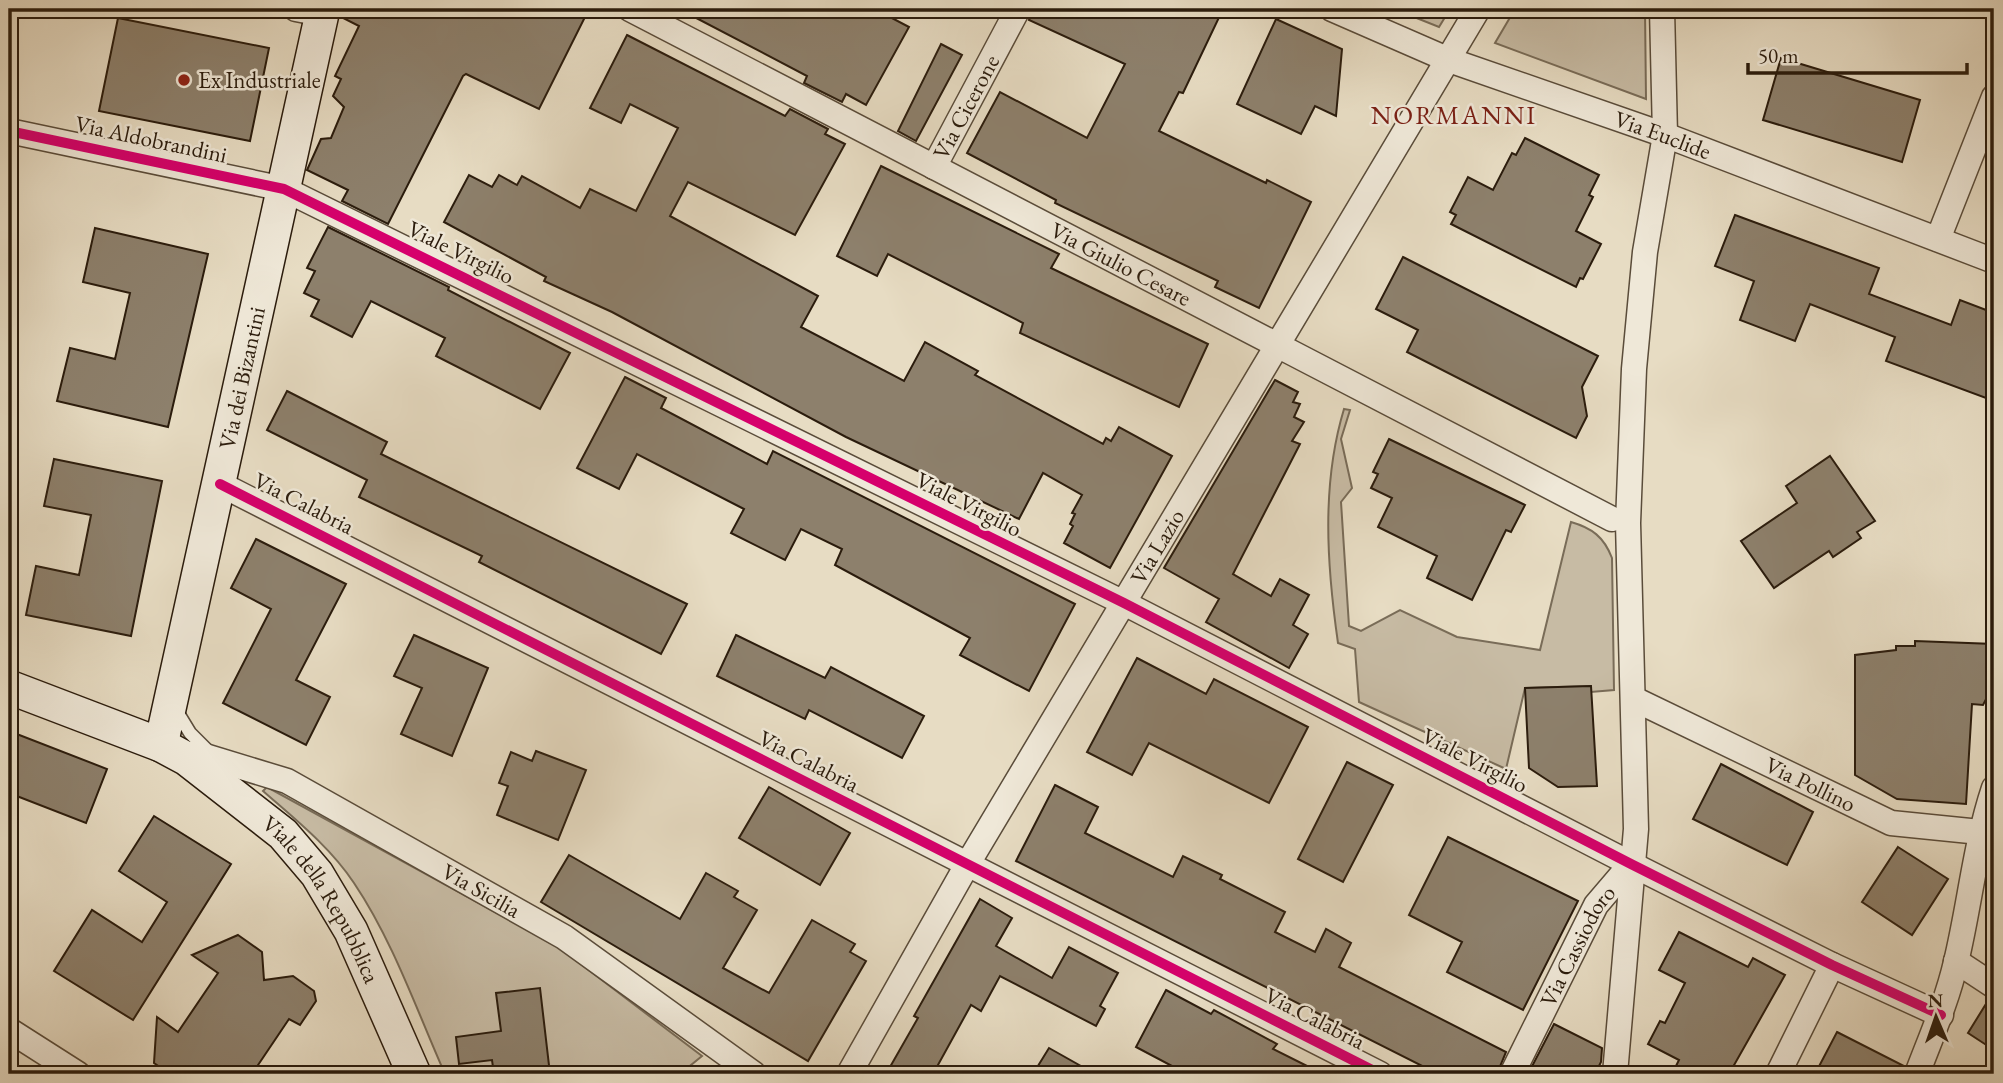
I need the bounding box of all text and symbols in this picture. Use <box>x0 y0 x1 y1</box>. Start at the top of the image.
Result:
scale bar <box>1748 32 1966 76</box>
text: 50 m <box>1758 42 1799 69</box>
street label: Via Cicerone <box>926 49 1006 165</box>
place label: Ex Industriale <box>198 65 321 95</box>
marker: Ex Industriale <box>176 72 192 88</box>
district label: NORMANNI <box>1371 98 1537 132</box>
street label: Via Euclide <box>1610 104 1715 166</box>
street label: Via Aldobrandini <box>72 108 230 170</box>
street label: Viale Virgilio <box>403 213 519 291</box>
street label: Via Giulio Cesare <box>1045 215 1196 313</box>
street label: Via dei Bizantini <box>212 303 272 452</box>
street label: Viale Virgilio <box>911 464 1027 544</box>
street label: Via Calabria <box>249 465 360 541</box>
street label: Via Lazio <box>1123 503 1191 589</box>
street label: Viale Virgilio <box>1417 720 1533 800</box>
street label: Via Calabria <box>754 723 865 799</box>
street label: Via Pollino <box>1760 750 1861 819</box>
street label: Viale della Repubblica <box>256 808 387 988</box>
street label: Via Sicilia <box>436 856 527 925</box>
street label: Via Cassiodoro <box>1533 878 1622 1012</box>
street label: Via Calabria <box>1260 980 1371 1056</box>
north arrow <box>1902 982 1972 1052</box>
text: N <box>1927 988 1944 1013</box>

